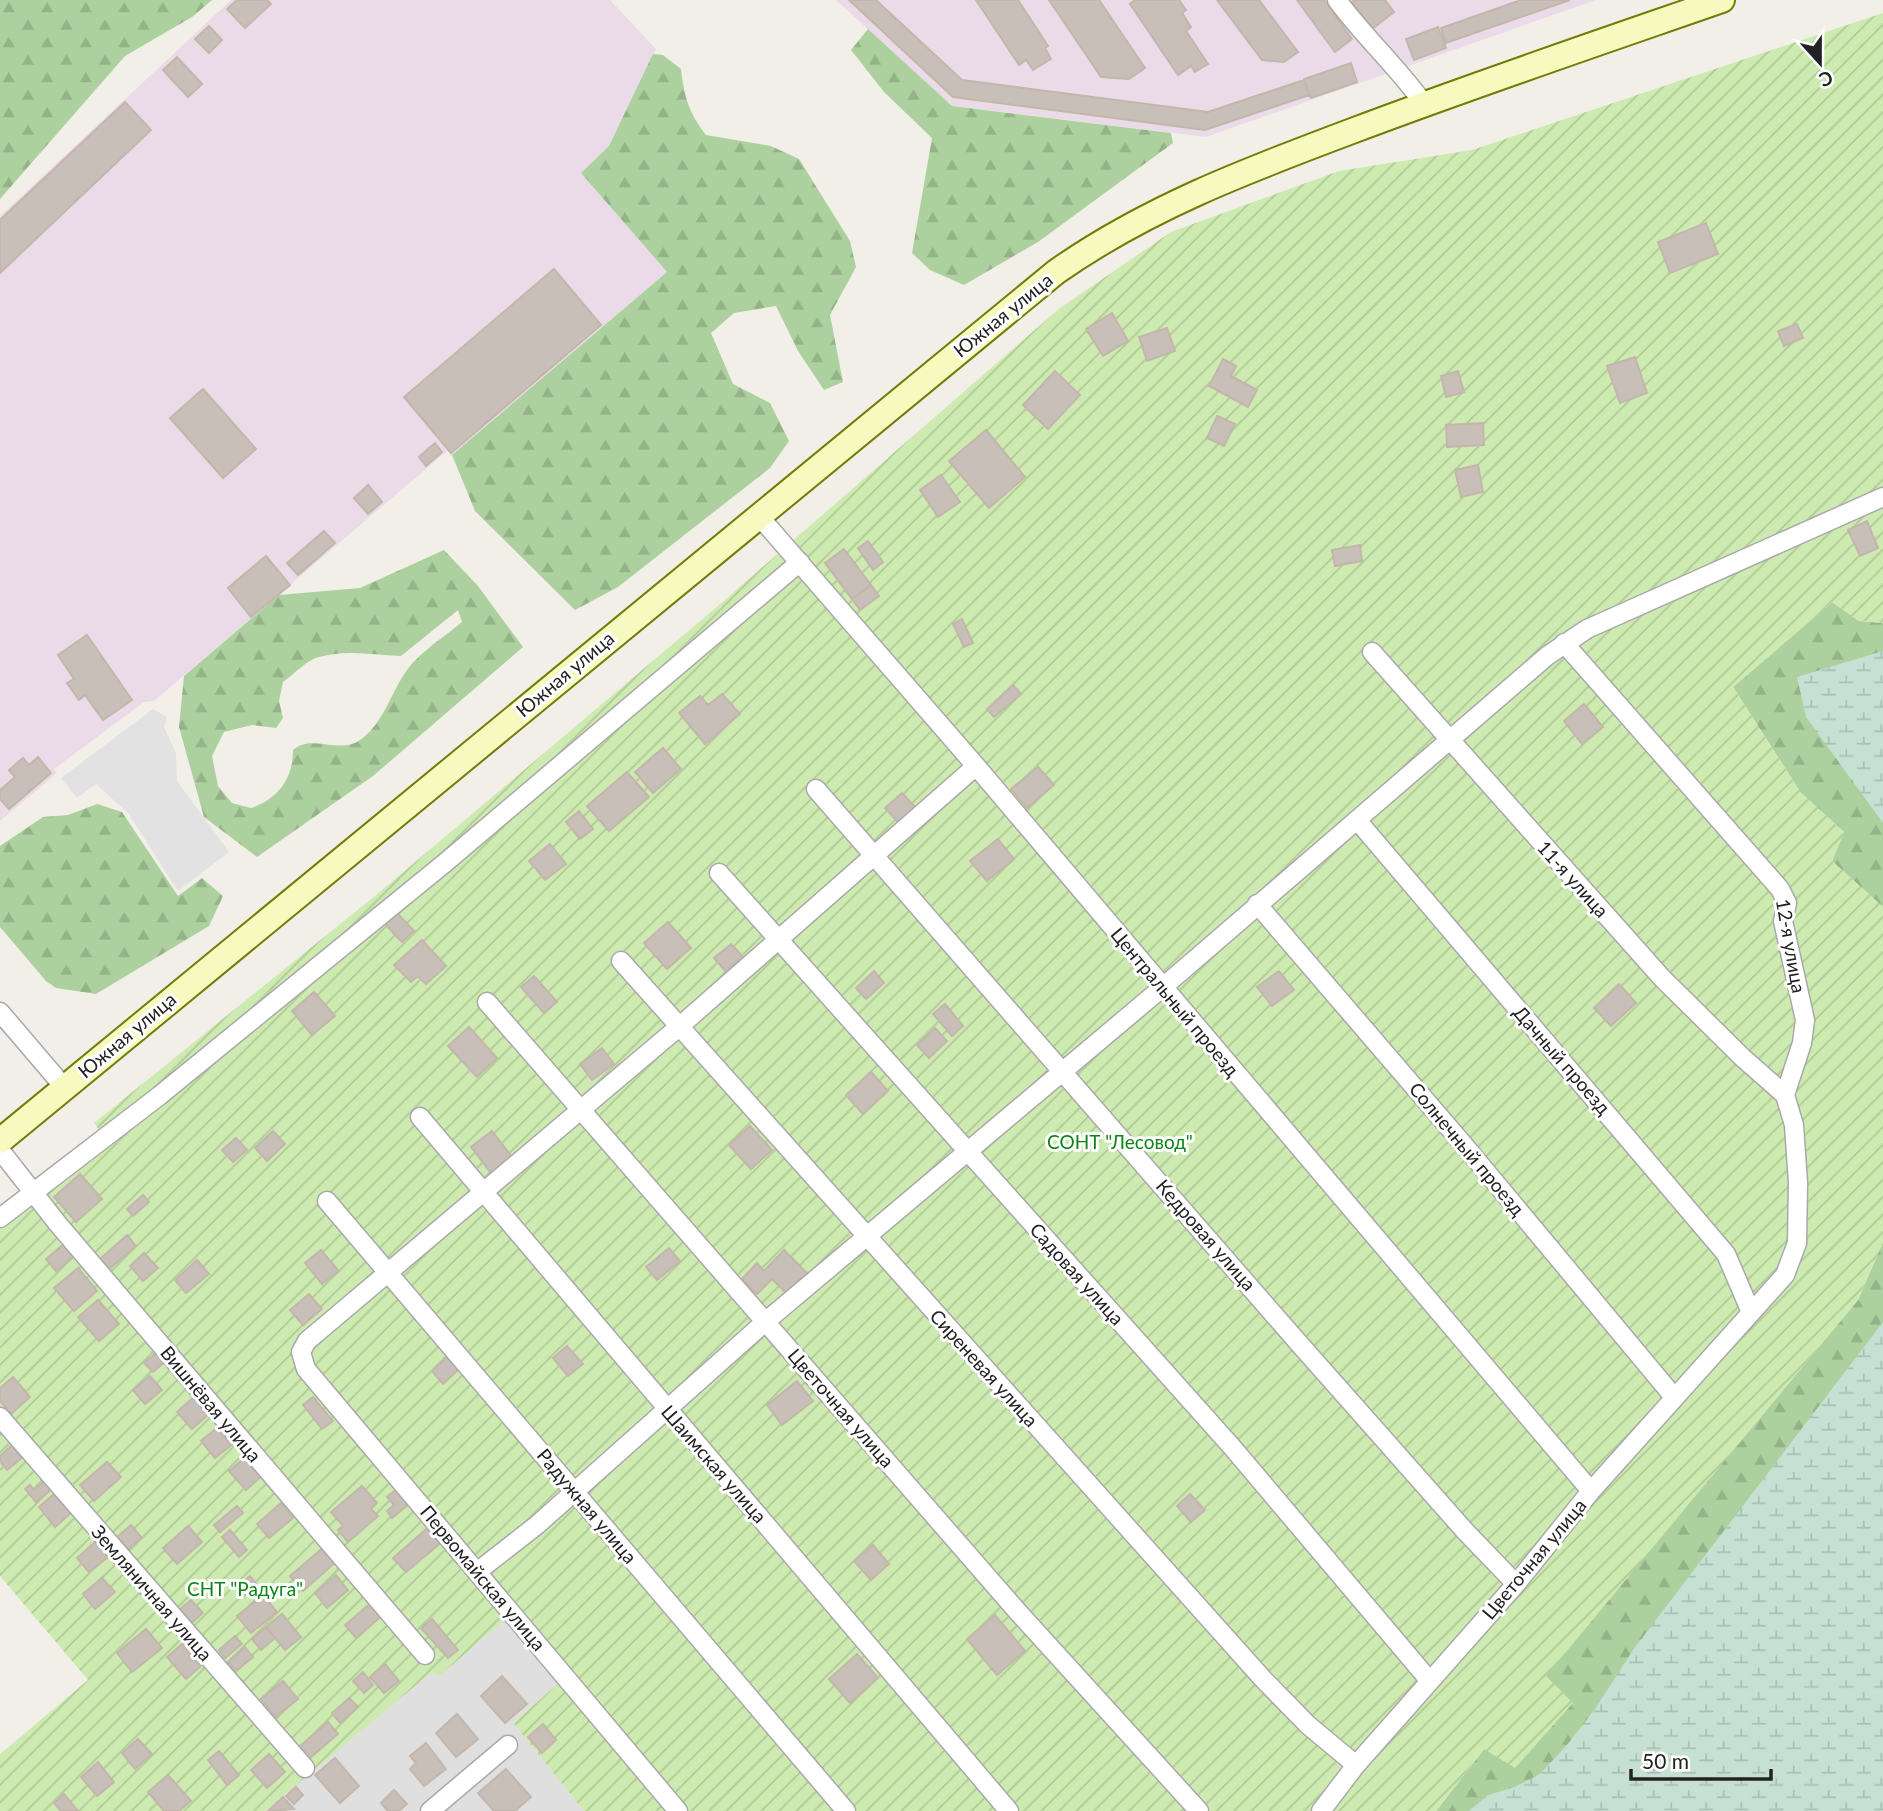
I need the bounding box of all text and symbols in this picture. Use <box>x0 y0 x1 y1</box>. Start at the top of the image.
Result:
north arrow <box>1785 28 1855 98</box>
text: С <box>1816 66 1836 92</box>
street label: Южная улица <box>949 268 1057 362</box>
street label: Южная улица <box>511 626 618 721</box>
street label: 11-я улица <box>1533 836 1614 922</box>
street label: 12-я улица <box>1772 897 1811 995</box>
street label: Центральный проезд <box>1106 922 1245 1081</box>
street label: Южная улица <box>73 987 180 1082</box>
street label: Дачный проезд <box>1509 1001 1616 1119</box>
street label: Солнечный проезд <box>1405 1077 1530 1220</box>
park label: СОНТ "Лесовод" <box>1047 1130 1193 1153</box>
street label: Кедровая улица <box>1152 1174 1261 1295</box>
street label: Садовая улица <box>1025 1218 1129 1329</box>
street label: Сиреневая улица <box>926 1304 1043 1431</box>
street label: Вишнёвая улица <box>156 1341 267 1466</box>
street label: Цветочная улица <box>783 1344 899 1472</box>
street label: Шаимская улица <box>657 1400 772 1527</box>
street label: Радужная улица <box>533 1444 642 1568</box>
street label: Цветочная улица <box>1477 1494 1591 1624</box>
street label: Первомайская улица <box>416 1500 551 1655</box>
street label: Земляничная улица <box>87 1520 218 1665</box>
park label: СНТ "Радуга" <box>187 1577 303 1600</box>
scale bar <box>1631 1738 1771 1782</box>
text: 50 m <box>1642 1748 1689 1773</box>

